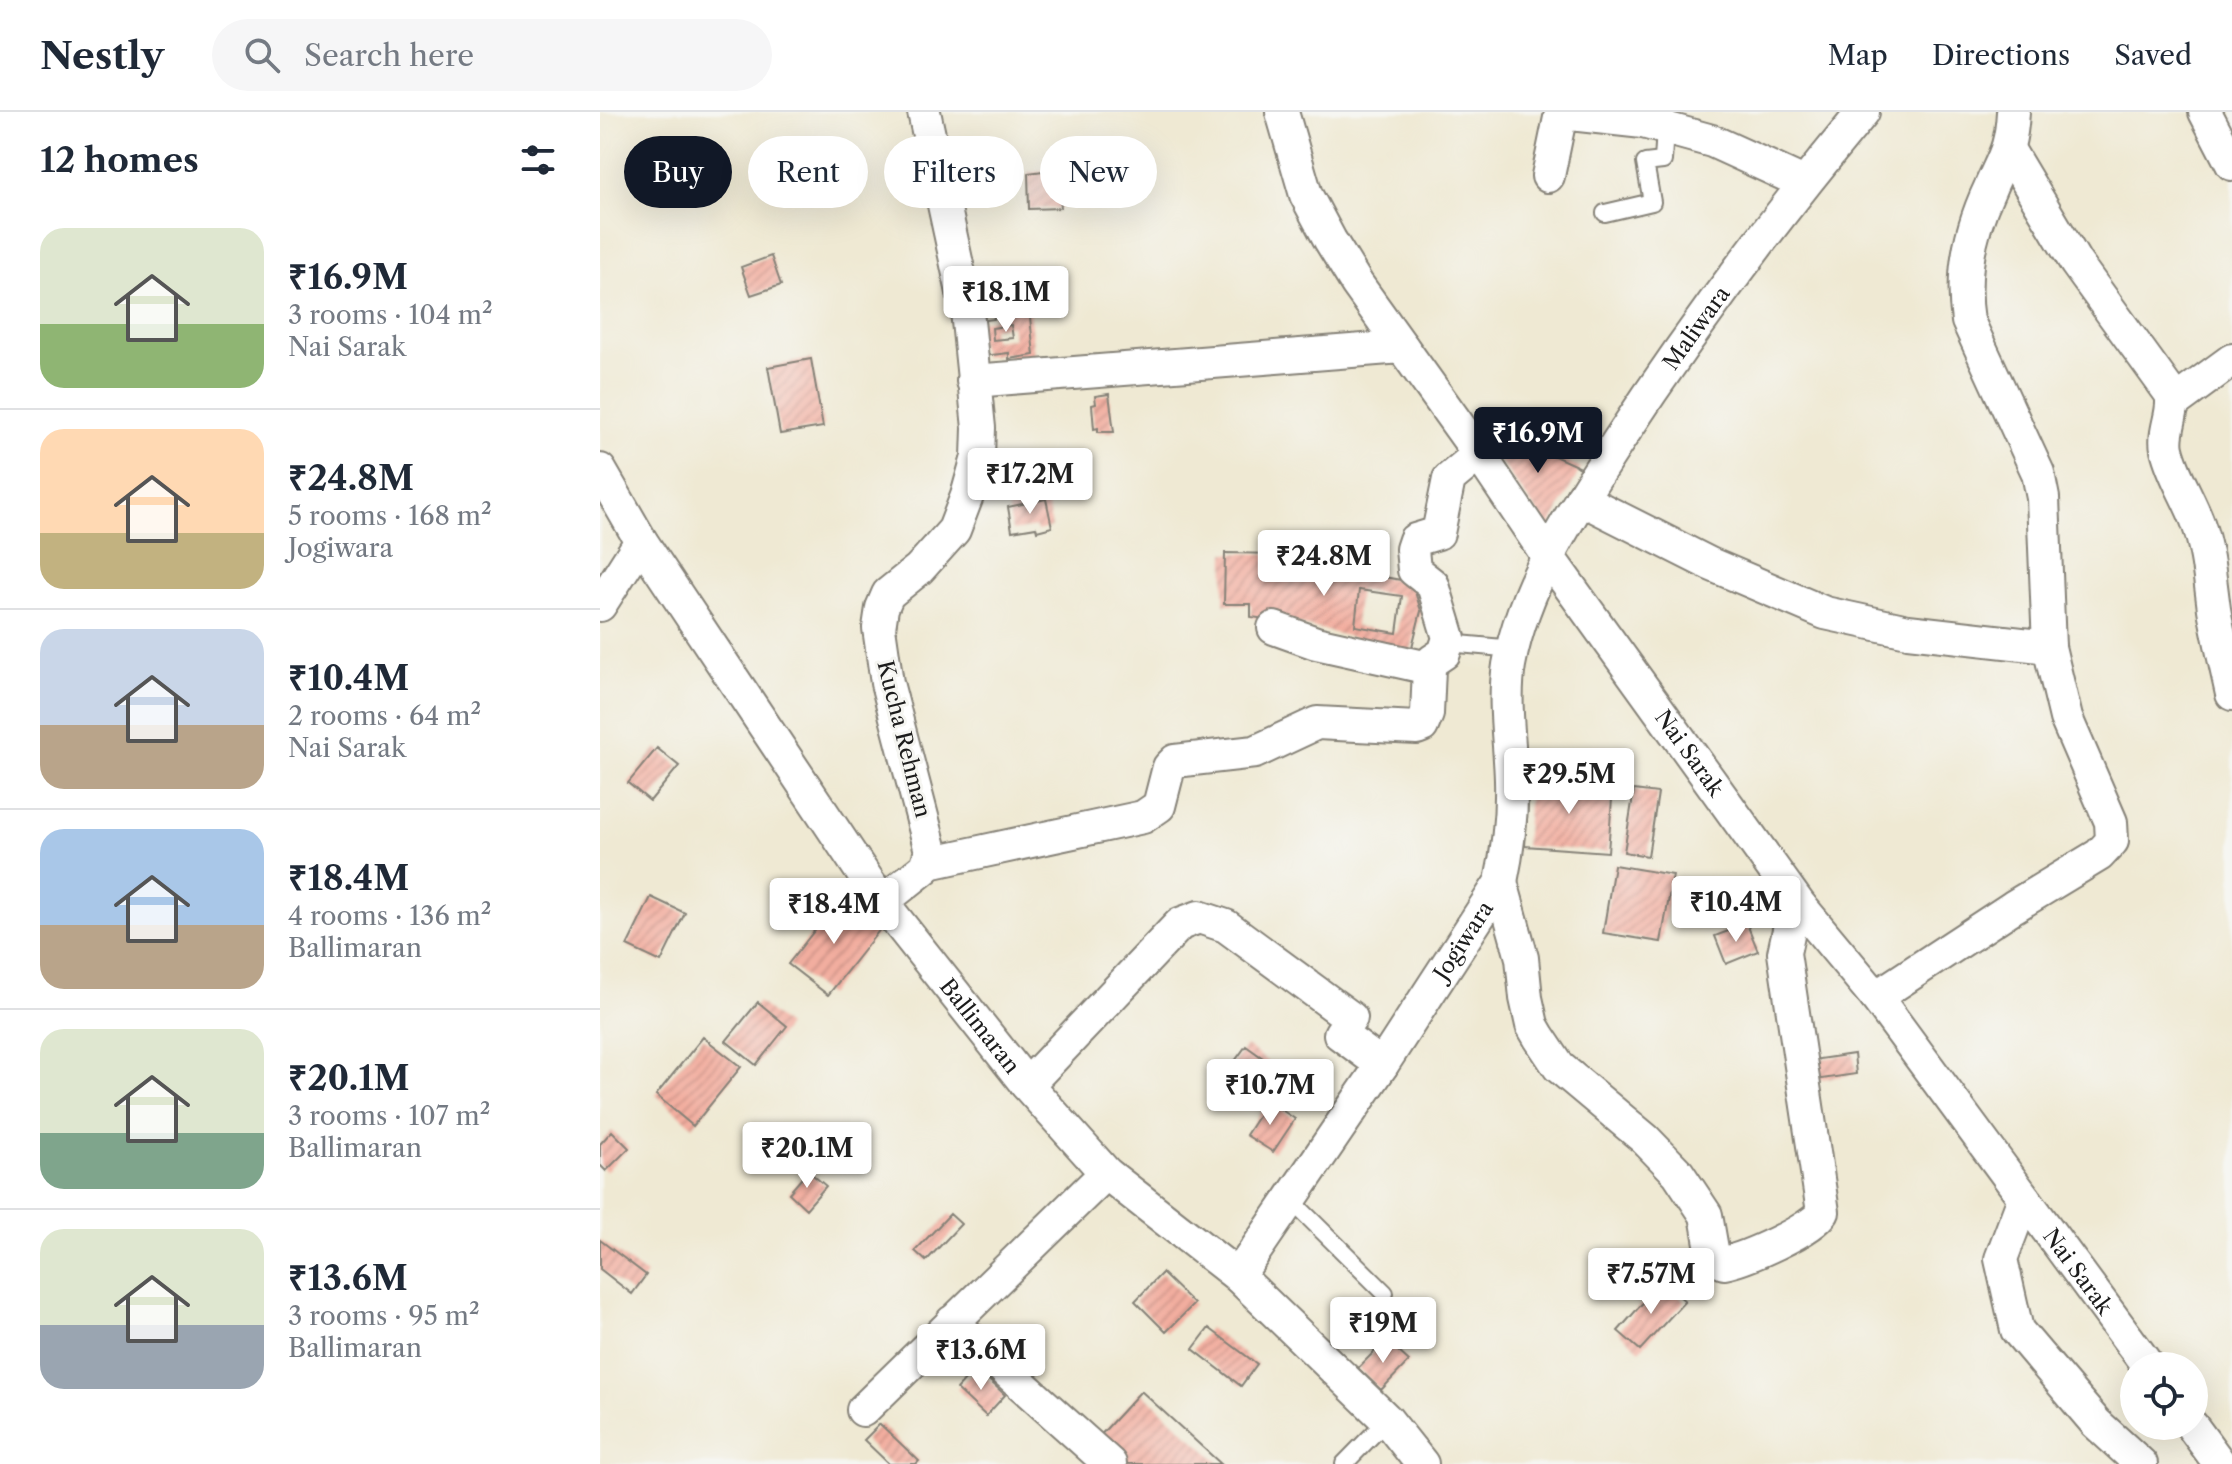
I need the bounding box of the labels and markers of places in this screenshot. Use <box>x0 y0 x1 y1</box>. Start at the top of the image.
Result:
pin: ₹18.1M <box>941 266 1071 334</box>
pin: ₹16.9M <box>1473 407 1603 475</box>
pin: ₹17.2M <box>965 448 1095 516</box>
pin: ₹24.8M <box>1259 530 1389 598</box>
pin: ₹29.5M <box>1504 748 1634 816</box>
pin: ₹10.4M <box>1671 876 1801 944</box>
pin: ₹18.4M <box>769 878 899 946</box>
pin: ₹10.7M <box>1205 1059 1335 1127</box>
pin: ₹20.1M <box>742 1122 872 1190</box>
pin: ₹7.57M <box>1586 1248 1716 1316</box>
pin: ₹19M <box>1336 1297 1430 1365</box>
pin: ₹13.6M <box>916 1324 1046 1392</box>

